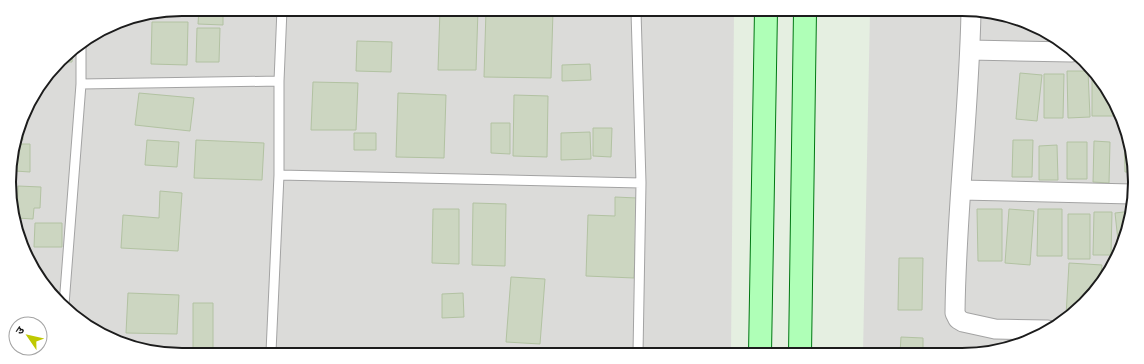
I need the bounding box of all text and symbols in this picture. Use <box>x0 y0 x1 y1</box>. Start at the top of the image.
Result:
north arrow <box>8 316 48 356</box>
text: उ <box>13 324 27 336</box>

